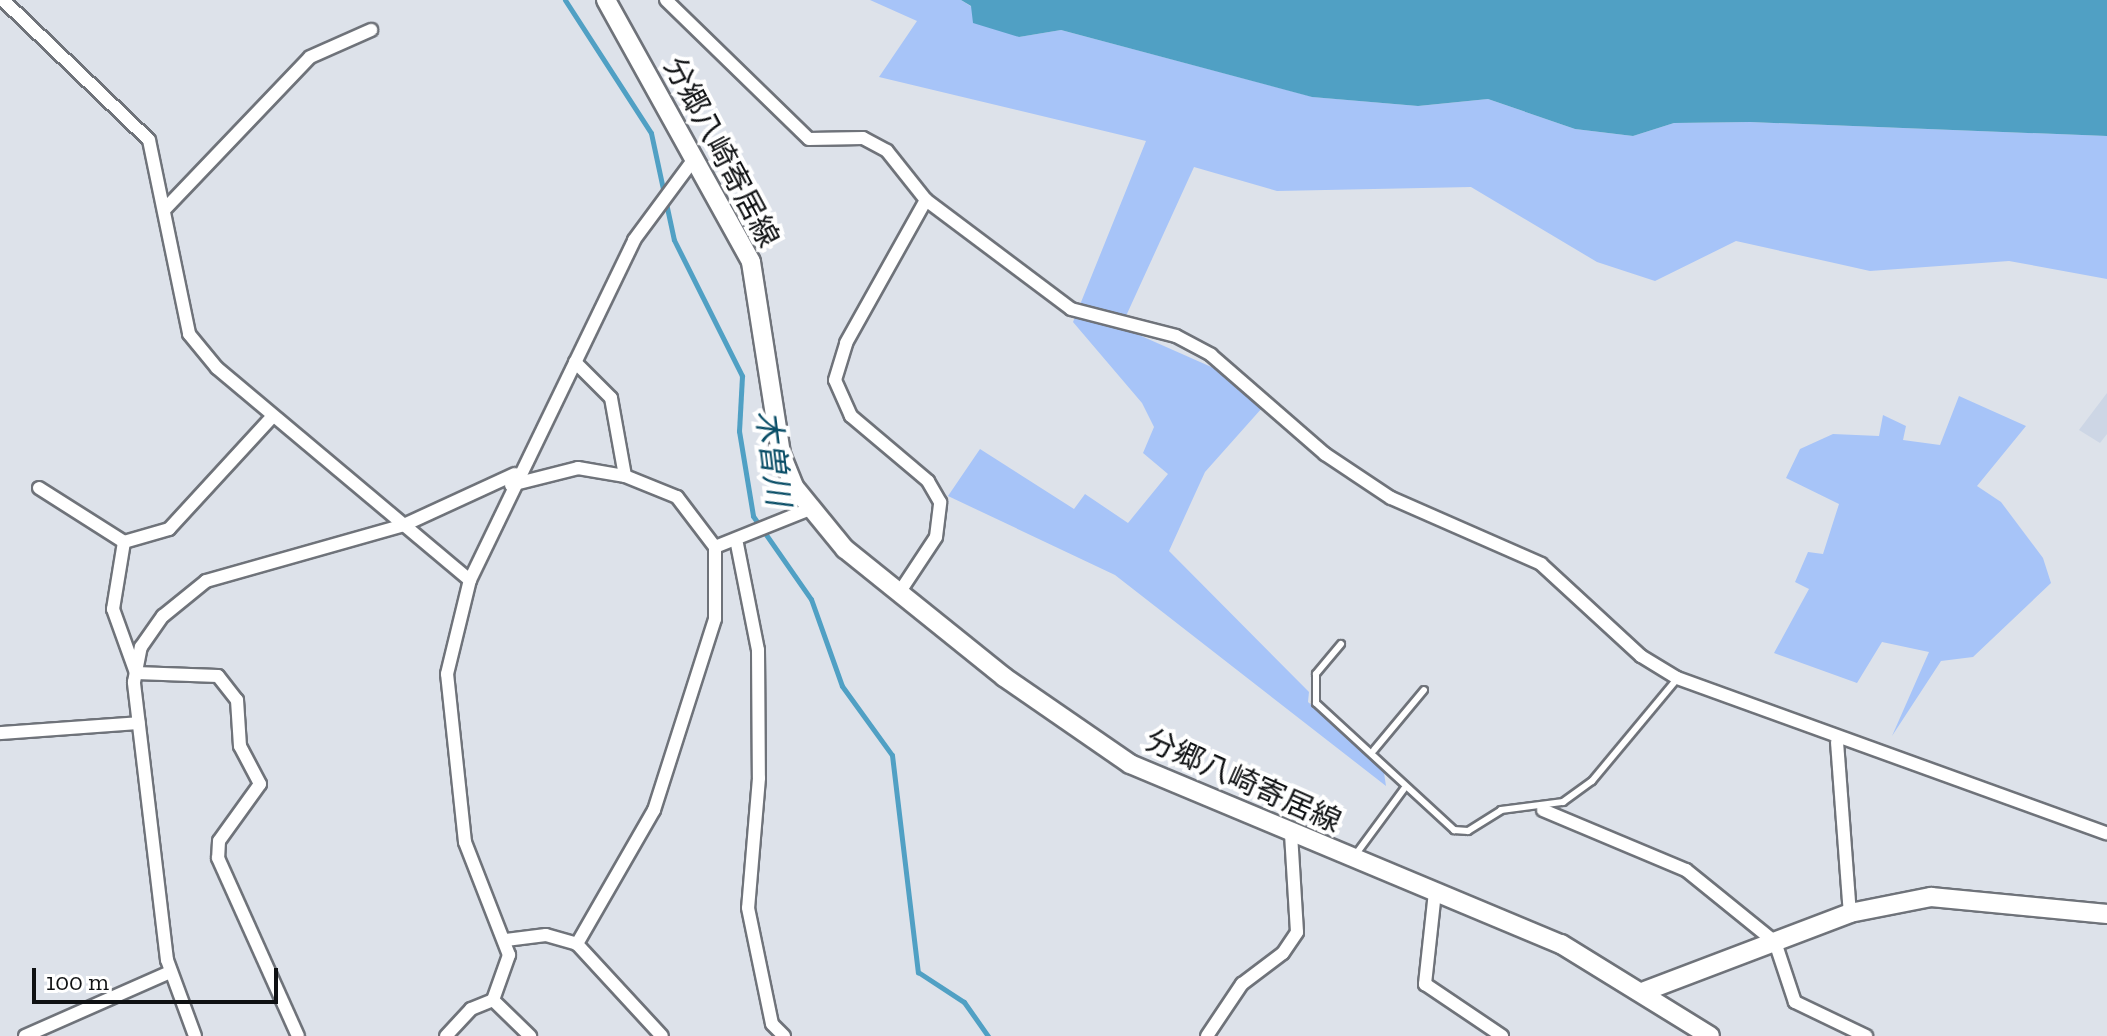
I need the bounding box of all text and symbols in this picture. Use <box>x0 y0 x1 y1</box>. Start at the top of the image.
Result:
street label: 分郷八崎寄居線 <box>656 51 786 253</box>
water label: 木曽川 <box>748 408 798 508</box>
street label: 分郷八崎寄居線 <box>1140 722 1346 840</box>
scale bar <box>36 952 282 1002</box>
text: 100 m <box>46 967 109 996</box>

